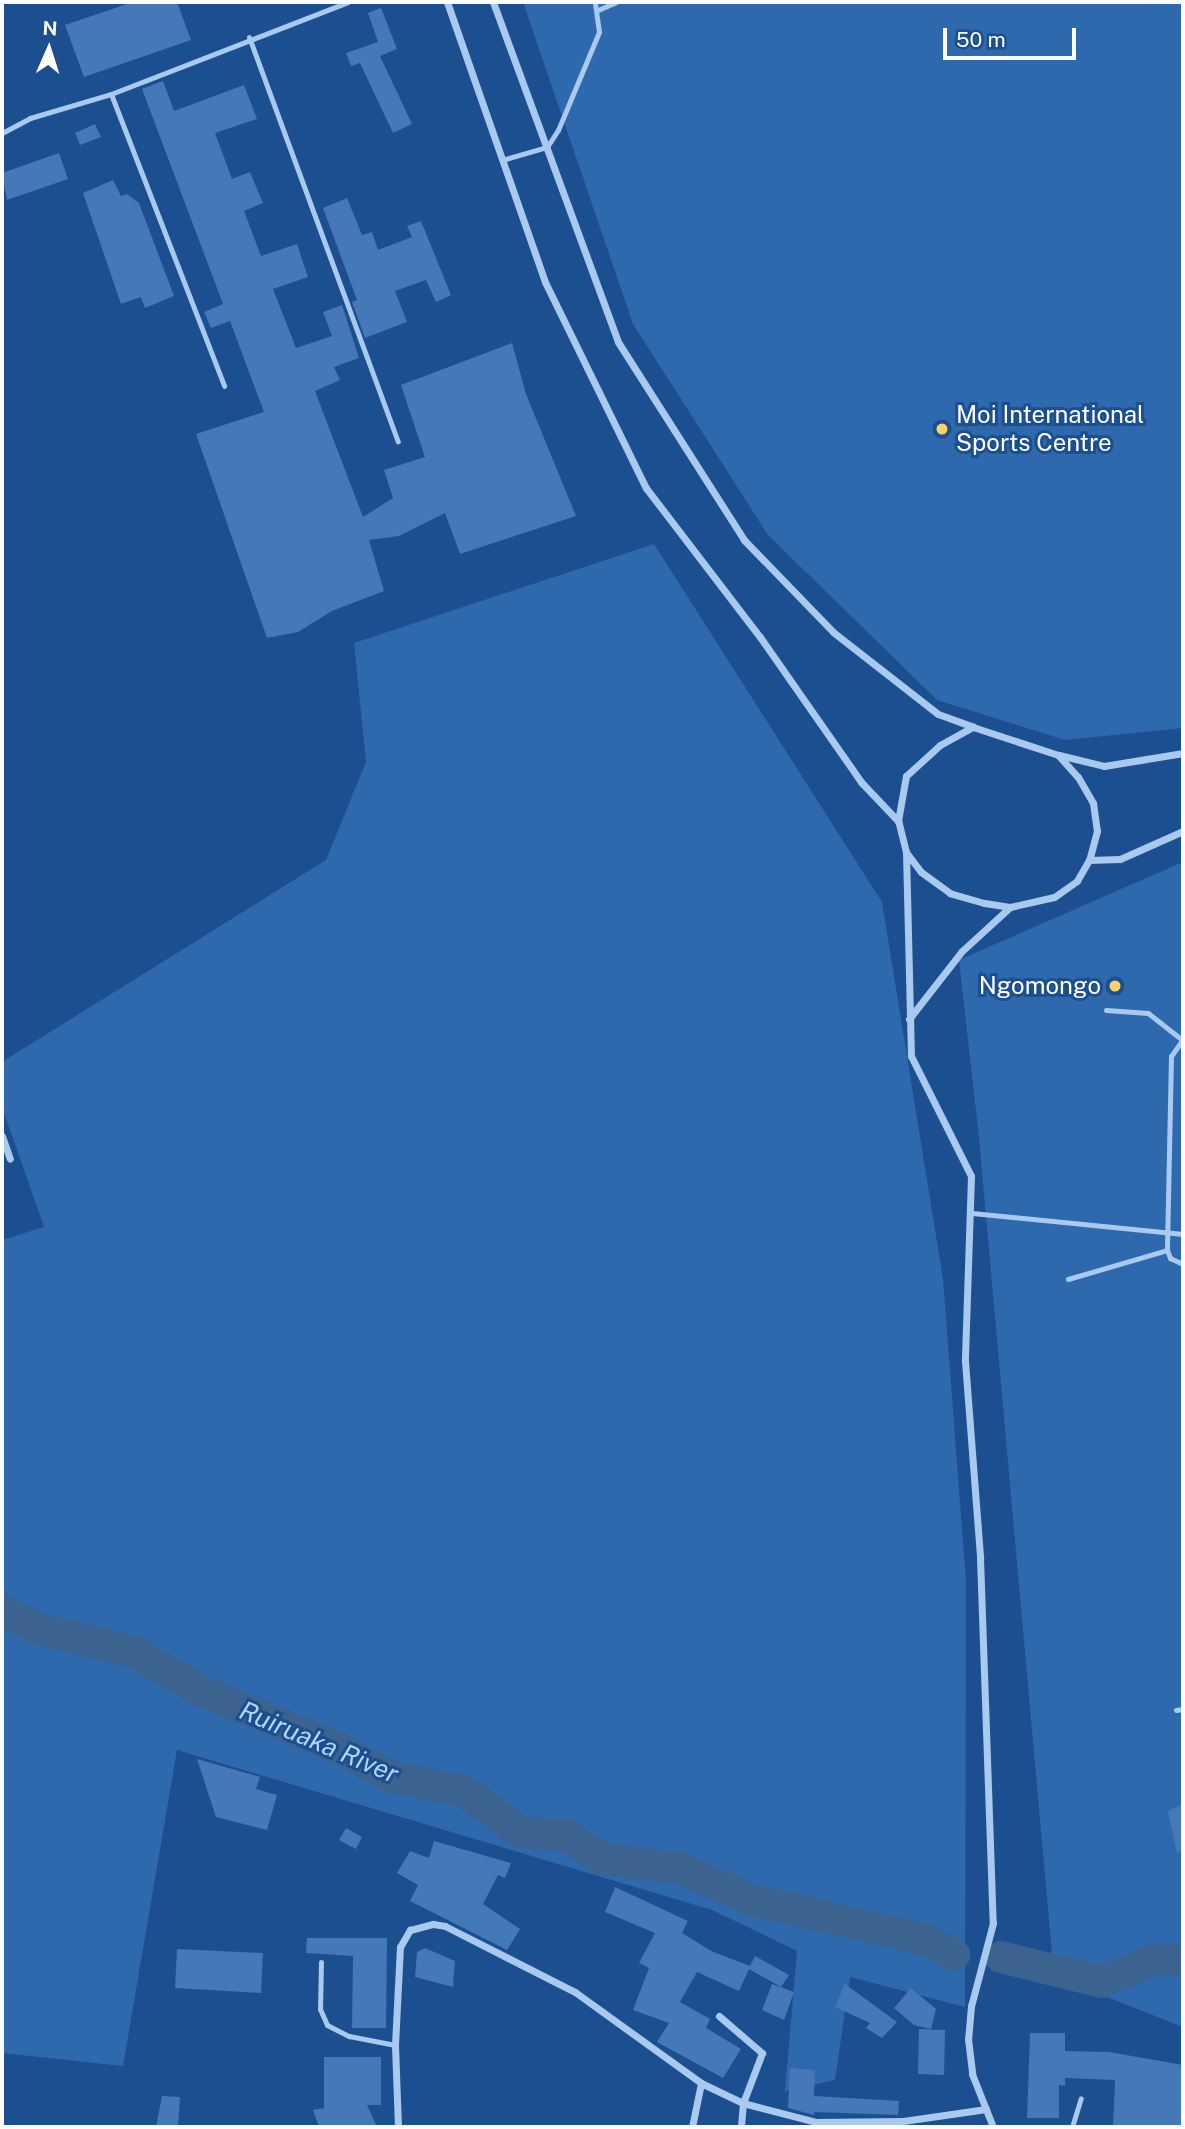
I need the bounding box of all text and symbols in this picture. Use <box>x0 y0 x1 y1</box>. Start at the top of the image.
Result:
north arrow <box>14 14 84 84</box>
scale bar <box>947 14 1080 58</box>
text: N <box>42 17 58 39</box>
text: 50 m <box>956 27 1006 52</box>
place label: Moi International Sports Centre <box>956 401 1144 457</box>
marker: Moi International Sports Centre <box>934 421 950 437</box>
place label: Ngomongo <box>979 972 1101 1000</box>
marker: Ngomongo <box>1107 978 1123 994</box>
water label: Ruiruaka River <box>235 1695 403 1789</box>

